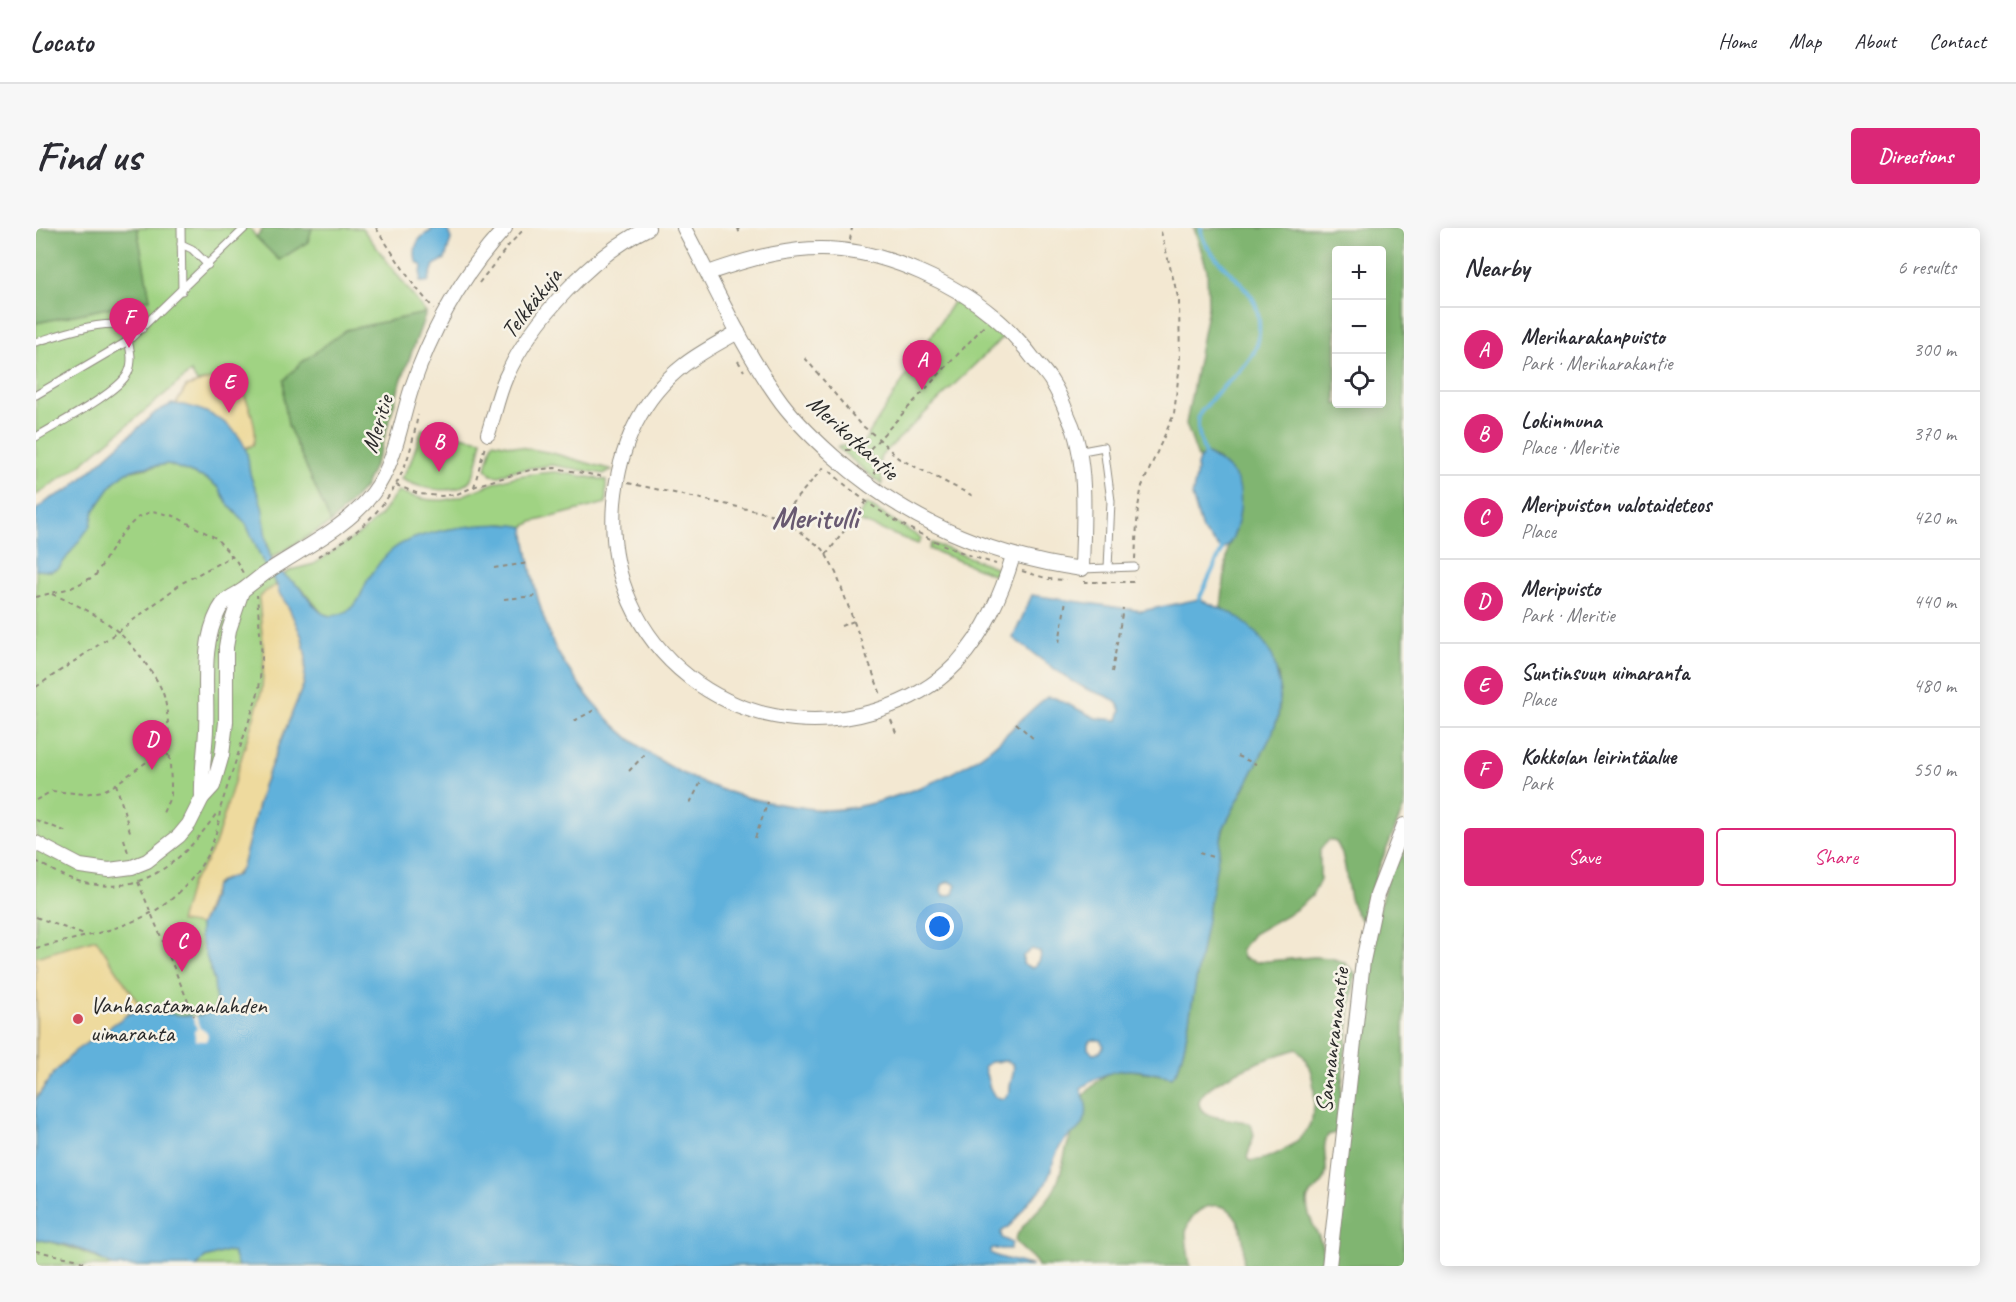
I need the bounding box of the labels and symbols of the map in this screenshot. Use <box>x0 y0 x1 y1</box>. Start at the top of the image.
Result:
street label: Telkkäkuja <box>494 261 569 344</box>
pin: F <box>110 298 148 348</box>
pin: A <box>902 340 942 390</box>
pin: E <box>210 364 248 413</box>
street label: Merikotkantie <box>801 388 907 488</box>
street label: Meritie <box>354 390 401 456</box>
pin: B <box>420 422 458 472</box>
district label: Meritulli <box>772 499 862 537</box>
pin: D <box>132 720 172 770</box>
your location <box>925 912 954 941</box>
pin: C <box>162 922 202 972</box>
street label: Sannanrannantie <box>1308 964 1356 1114</box>
place label: Vanhasatamanlahden uimaranta <box>90 990 268 1048</box>
marker: Vanhasatamanlahden uimaranta <box>71 1012 85 1026</box>

